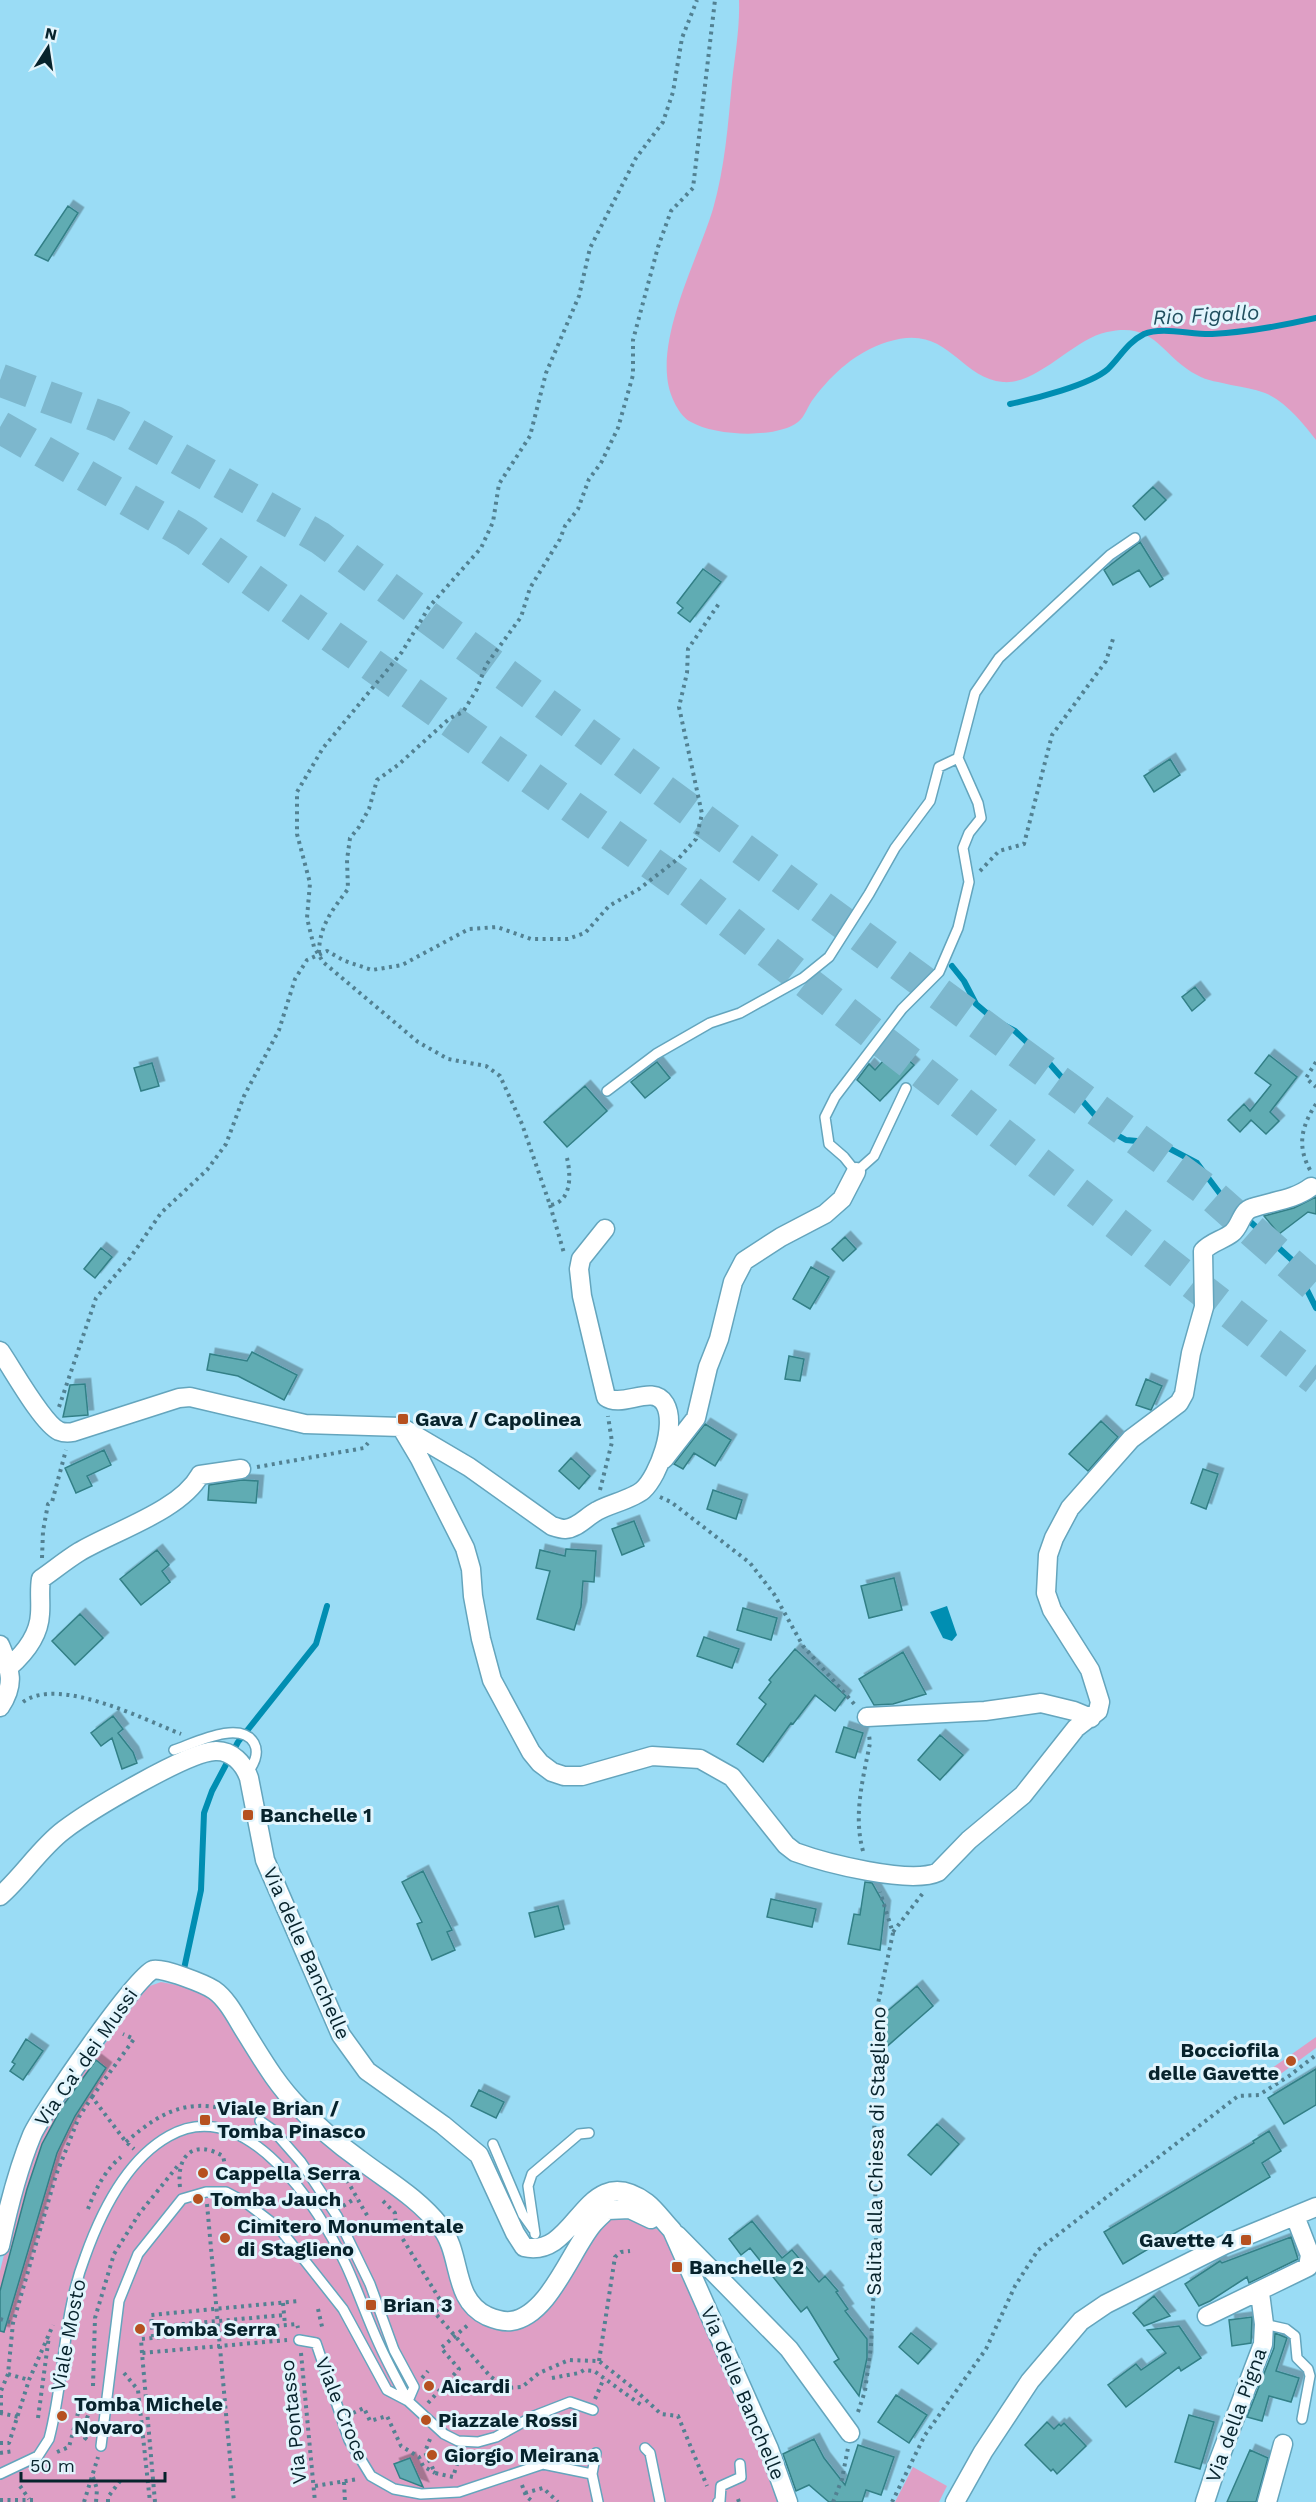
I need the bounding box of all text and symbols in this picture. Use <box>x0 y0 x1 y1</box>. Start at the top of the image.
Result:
north arrow <box>18 18 78 78</box>
text: N <box>43 23 59 44</box>
water label: Rio Figallo <box>1152 299 1260 330</box>
place label: Gava / Capolinea <box>415 1407 582 1431</box>
marker: Gava / Capolinea <box>396 1412 410 1426</box>
place label: Banchelle 1 <box>260 1803 372 1827</box>
marker: Banchelle 1 <box>241 1808 255 1822</box>
street label: Via delle Banchelle <box>258 1863 356 2043</box>
street label: Via Ca' dei Mussi <box>29 1983 143 2131</box>
street label: Salita alla Chiesa di Staglieno <box>861 2006 891 2296</box>
place label: Bocciofila delle Gavette <box>1148 2038 1279 2085</box>
marker: Bocciofila delle Gavette <box>1284 2054 1298 2068</box>
place label: Viale Brian / Tomba Pinasco <box>217 2096 366 2143</box>
marker: Viale Brian / Tomba Pinasco <box>198 2113 212 2127</box>
place label: Cappella Serra <box>215 2161 361 2185</box>
marker: Cappella Serra <box>196 2166 210 2180</box>
place label: Tomba Jauch <box>210 2187 341 2211</box>
marker: Tomba Jauch <box>191 2192 205 2206</box>
place label: Cimitero Monumentale di Staglieno <box>237 2214 464 2261</box>
place label: Gavette 4 <box>1139 2228 1234 2252</box>
marker: Cimitero Monumentale di Staglieno <box>218 2231 232 2245</box>
marker: Gavette 4 <box>1239 2233 1253 2247</box>
place label: Banchelle 2 <box>689 2255 804 2279</box>
marker: Banchelle 2 <box>670 2260 684 2274</box>
street label: Viale Mosto <box>45 2277 91 2393</box>
place label: Brian 3 <box>383 2293 453 2317</box>
marker: Brian 3 <box>364 2298 378 2312</box>
street label: Via delle Banchelle <box>696 2303 790 2483</box>
place label: Tomba Serra <box>152 2317 277 2341</box>
marker: Tomba Serra <box>133 2322 147 2336</box>
street label: Via della Pigna <box>1200 2344 1272 2486</box>
street label: Viale Croce <box>310 2353 374 2465</box>
street label: Via Pontasso <box>275 2359 311 2485</box>
place label: Aicardi <box>441 2374 510 2398</box>
marker: Aicardi <box>422 2379 436 2393</box>
place label: Tomba Michele Novaro <box>74 2392 223 2439</box>
place label: Piazzale Rossi <box>438 2408 578 2432</box>
marker: Tomba Michele Novaro <box>55 2409 69 2423</box>
marker: Piazzale Rossi <box>419 2413 433 2427</box>
place label: Giorgio Meirana <box>444 2443 599 2467</box>
scale bar <box>21 2445 165 2483</box>
marker: Giorgio Meirana <box>425 2448 439 2462</box>
text: 50 m <box>30 2455 75 2476</box>

